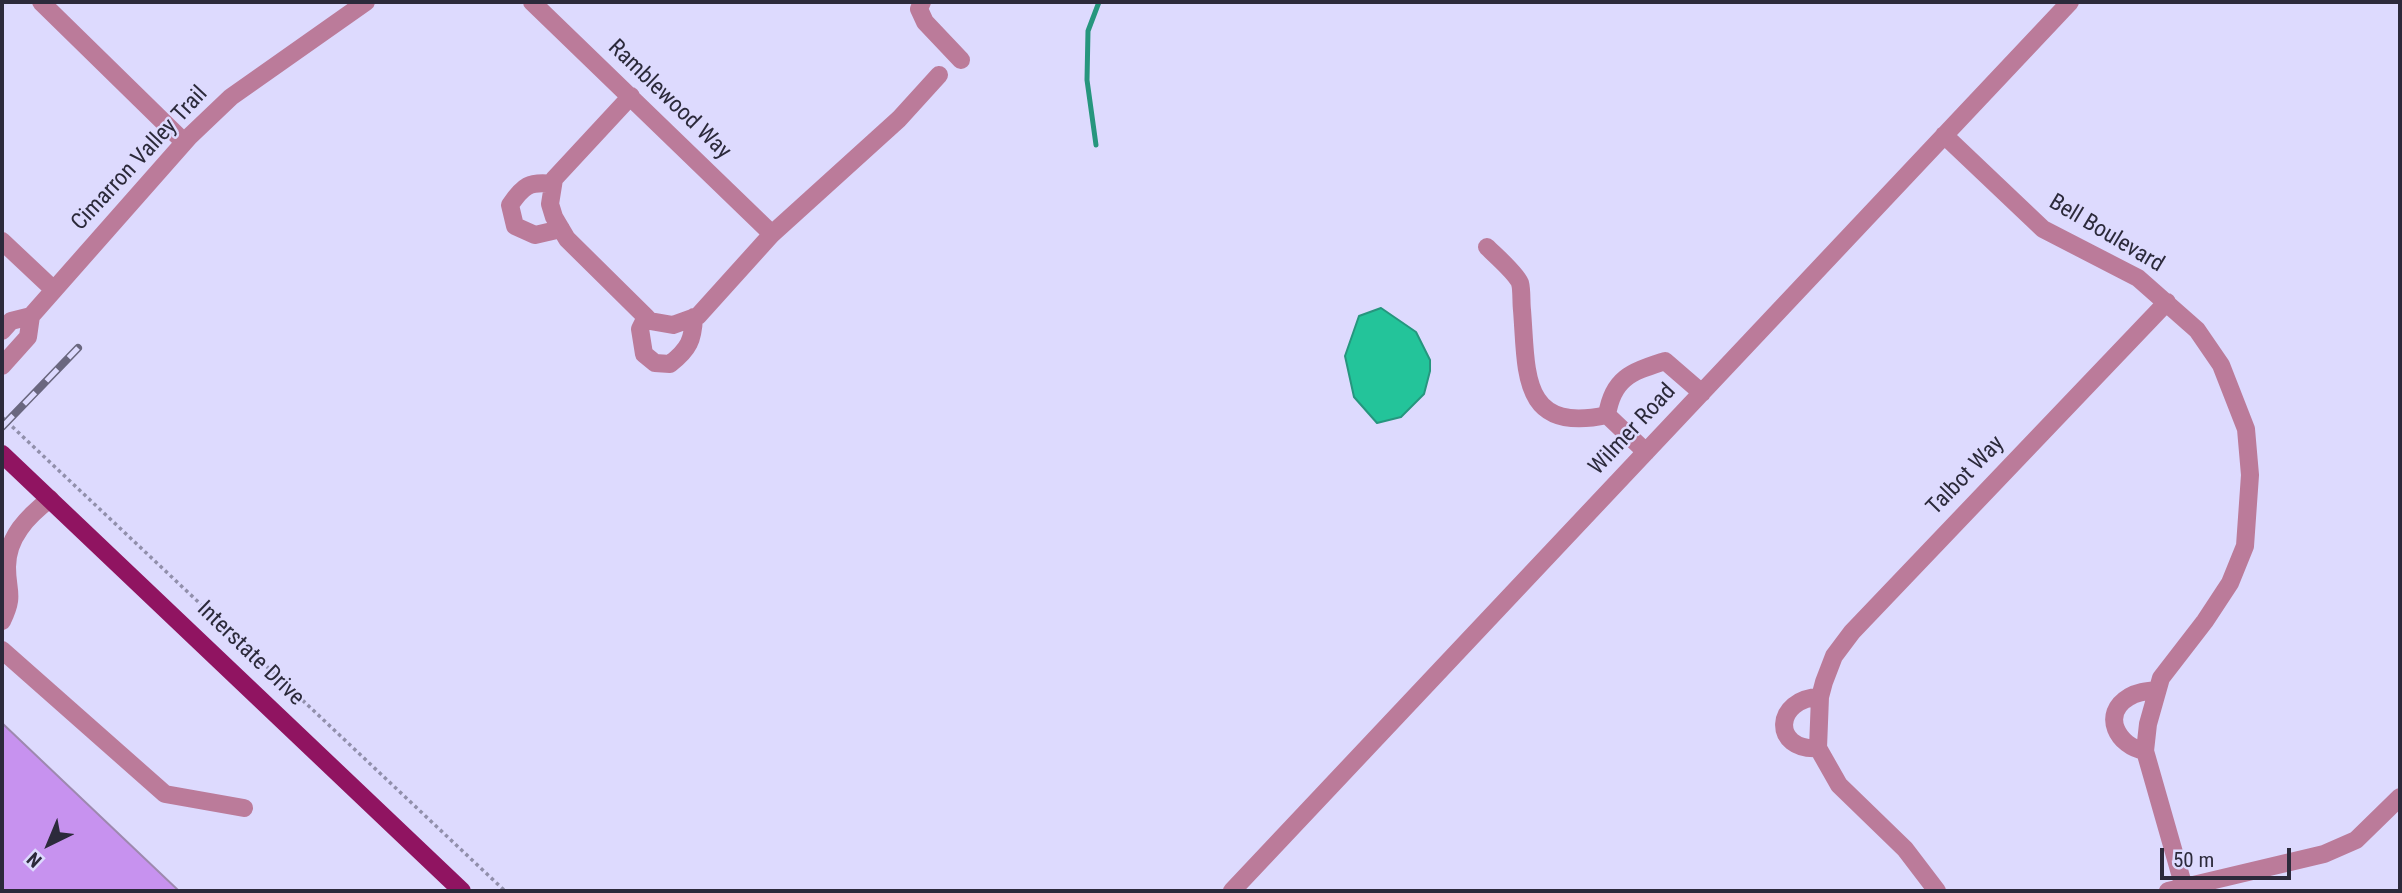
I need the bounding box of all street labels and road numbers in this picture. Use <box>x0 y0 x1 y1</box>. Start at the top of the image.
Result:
street label: Ramblewood Way <box>602 34 736 166</box>
street label: Cimarron Valley Trail <box>66 81 214 237</box>
street label: Bell Boulevard <box>2044 189 2168 279</box>
street label: Wilmer Road <box>1584 379 1682 481</box>
street label: Talbot Way <box>1921 431 2011 521</box>
street label: Interstate Drive <box>191 596 309 712</box>

